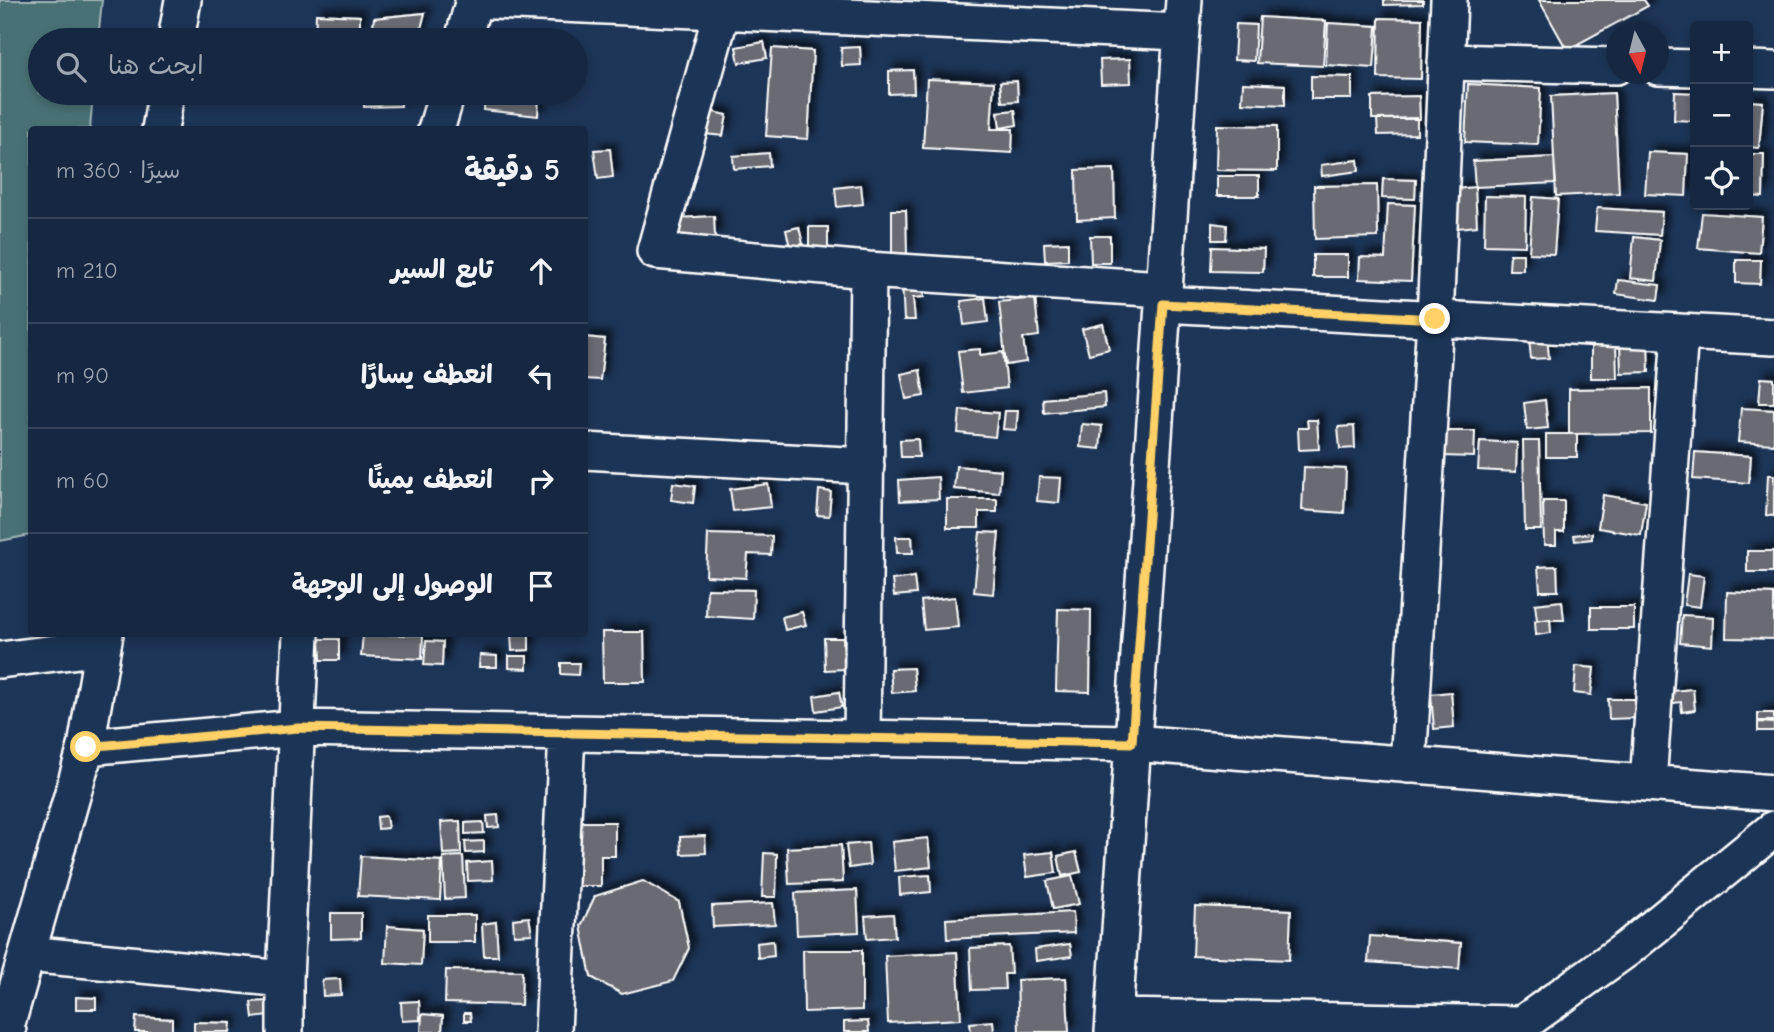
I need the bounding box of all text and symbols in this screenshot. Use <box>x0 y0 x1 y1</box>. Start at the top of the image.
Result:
north arrow <box>1606 21 1669 84</box>
map controls <box>1690 21 1753 210</box>
button: + <box>1690 21 1753 84</box>
search box <box>28 28 588 105</box>
icon: search <box>52 48 90 86</box>
text: ابحث هنا <box>108 51 204 81</box>
button: − <box>1690 84 1753 147</box>
button: locate <box>1690 147 1753 210</box>
text: 5 دقيقة <box>464 153 560 188</box>
text: سيرًا · 360 m <box>56 157 180 184</box>
icon: ahead <box>522 252 560 290</box>
text: تابع السير <box>391 255 493 285</box>
text: 210 m <box>56 257 118 284</box>
route end <box>1419 303 1450 334</box>
icon: left <box>522 357 560 395</box>
text: انعطف يسارًا <box>361 360 493 390</box>
text: 90 m <box>56 362 109 389</box>
icon: right <box>522 462 560 500</box>
text: انعطف يمينًا <box>368 465 493 495</box>
text: 60 m <box>56 467 109 494</box>
icon: arrive <box>522 567 560 605</box>
text: الوصول إلى الوجهة <box>292 570 493 600</box>
route start <box>70 731 101 762</box>

